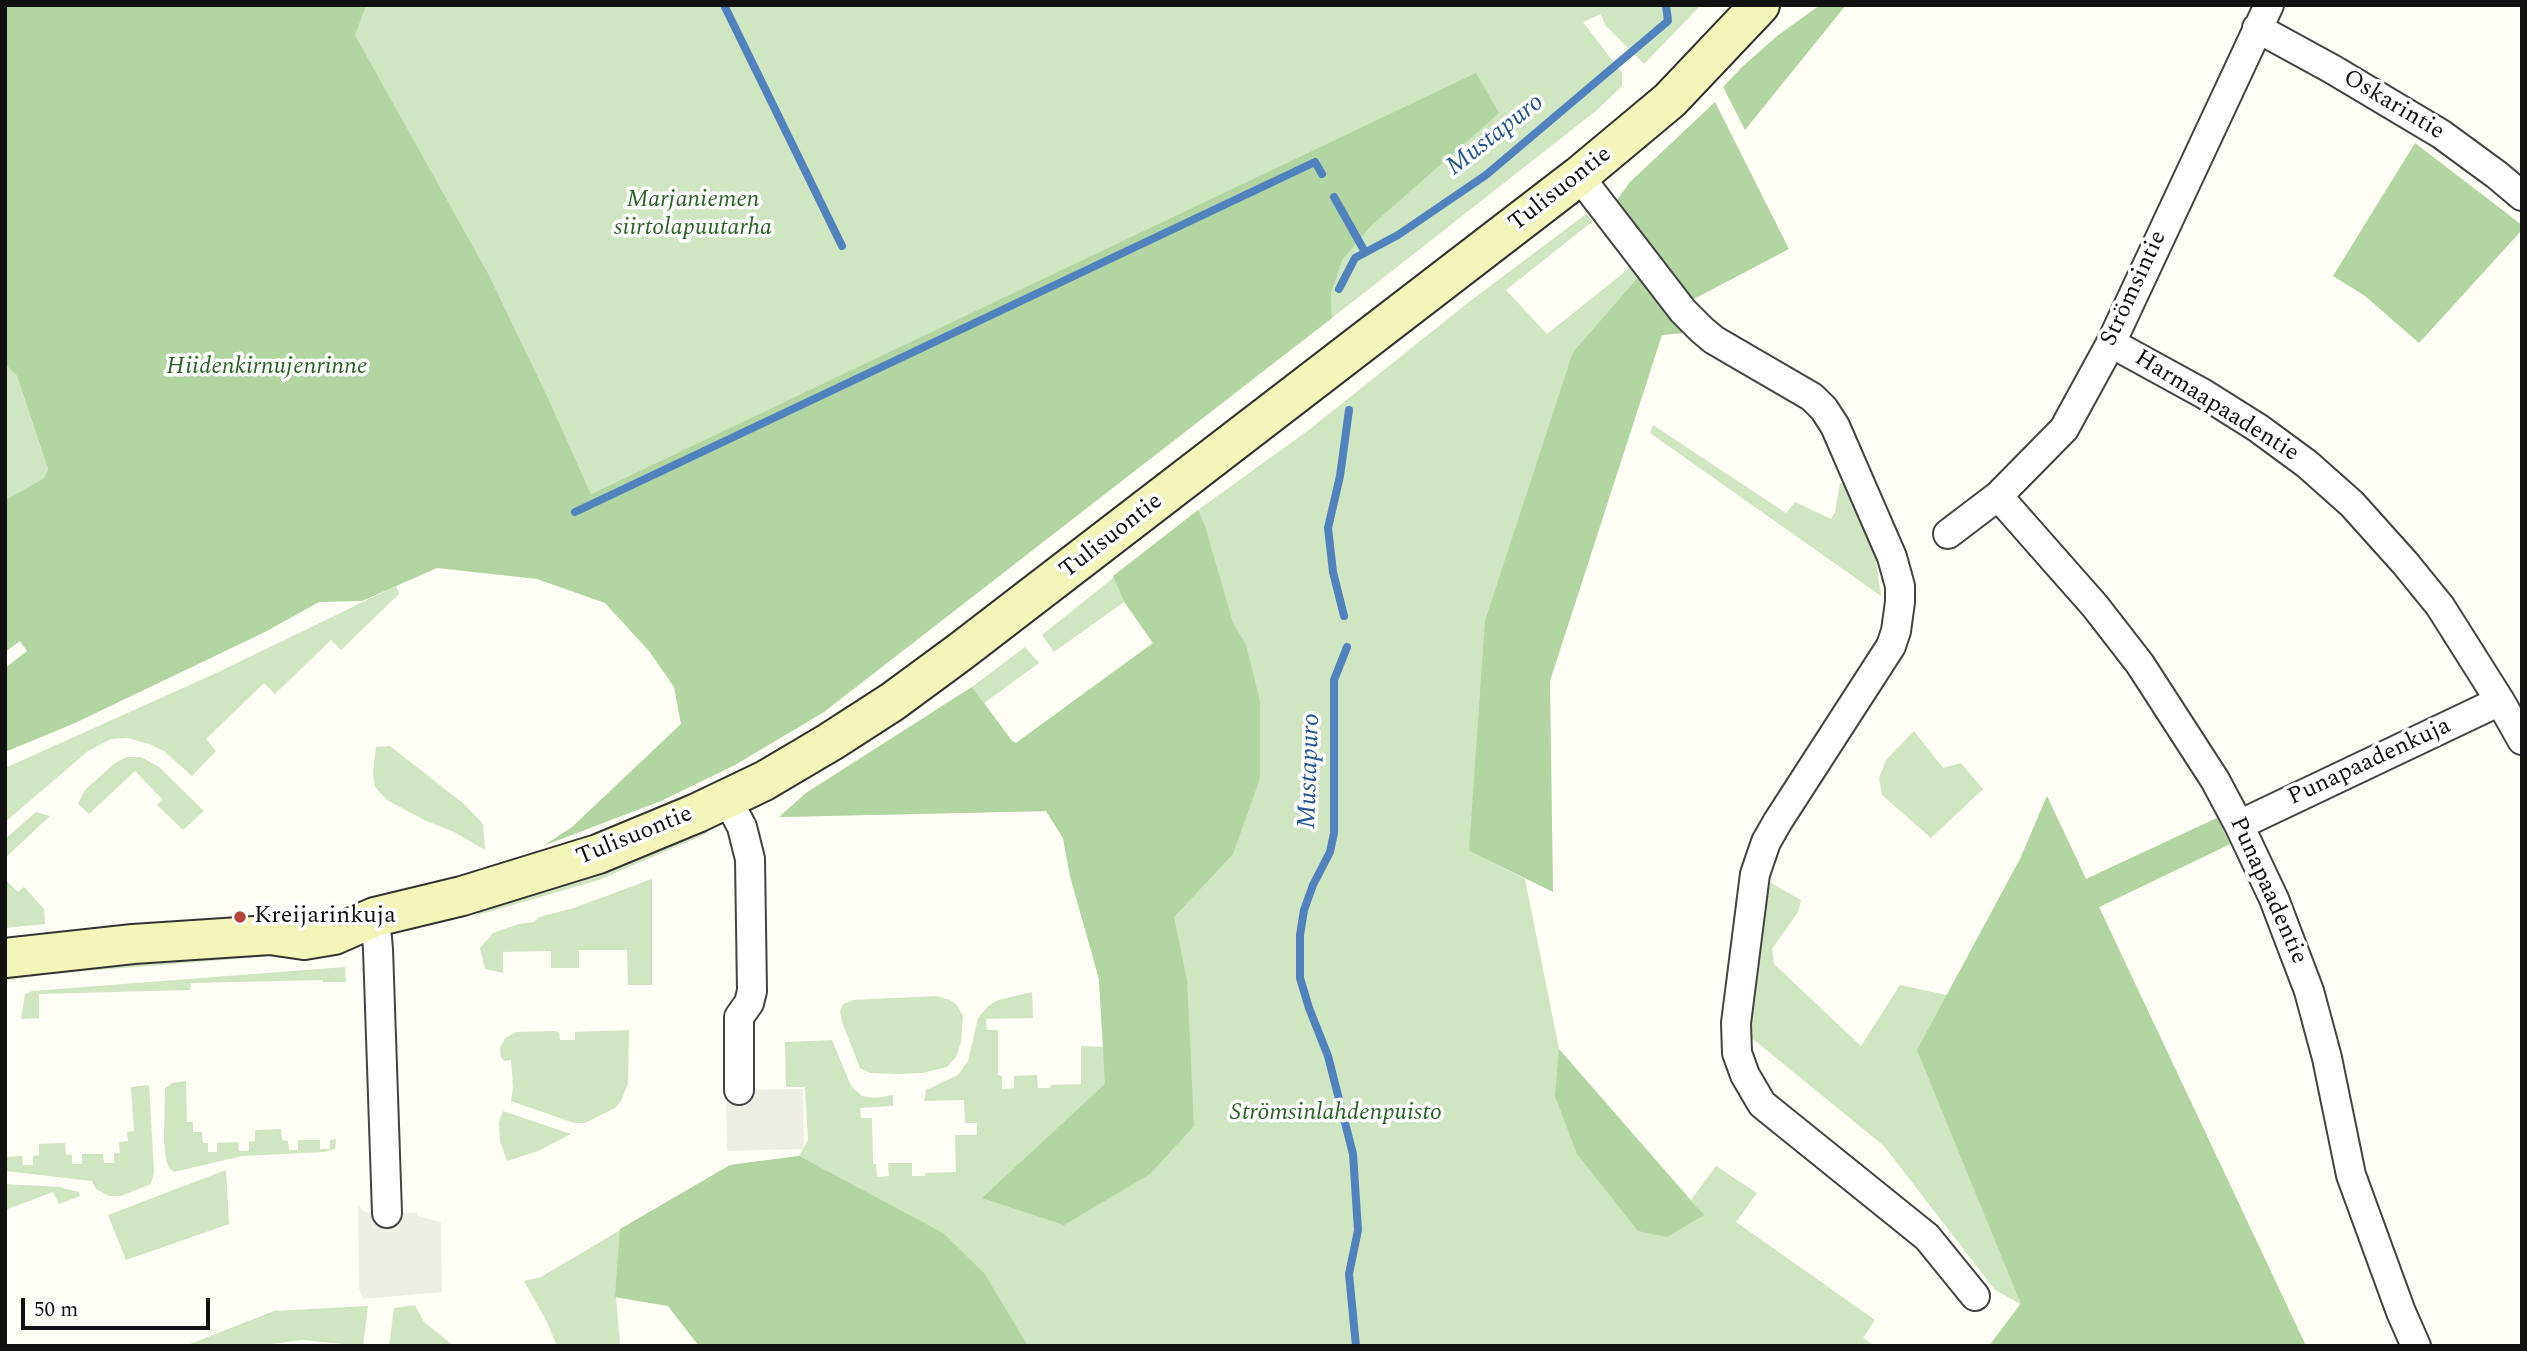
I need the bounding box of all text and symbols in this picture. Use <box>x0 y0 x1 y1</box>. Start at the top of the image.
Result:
street label: Oskarintie <box>2337 65 2449 147</box>
water label: Mustapuro <box>1441 88 1551 184</box>
street label: Tulisuontie <box>1504 141 1618 239</box>
park label: Marjaniemen siirtolapuutarha <box>614 187 772 243</box>
street label: Strömsintie <box>2096 227 2174 351</box>
street label: Harmaapaadentie <box>2128 345 2304 469</box>
park label: Hiidenkirnujenrinne <box>167 354 367 382</box>
street label: Tulisuontie <box>1055 488 1169 586</box>
water label: Mustapuro <box>1293 713 1329 829</box>
street label: Punapaadenkuja <box>2284 713 2456 813</box>
street label: Tulisuontie <box>573 801 697 873</box>
street label: Punapaadentie <box>2222 813 2312 969</box>
place label: Kreijarinkuja <box>254 903 396 931</box>
marker: Kreijarinkuja <box>232 909 248 925</box>
park label: Strömsinlahdenpuisto <box>1230 1100 1442 1128</box>
scale bar <box>24 1284 214 1328</box>
text: 50 m <box>34 1294 78 1326</box>

